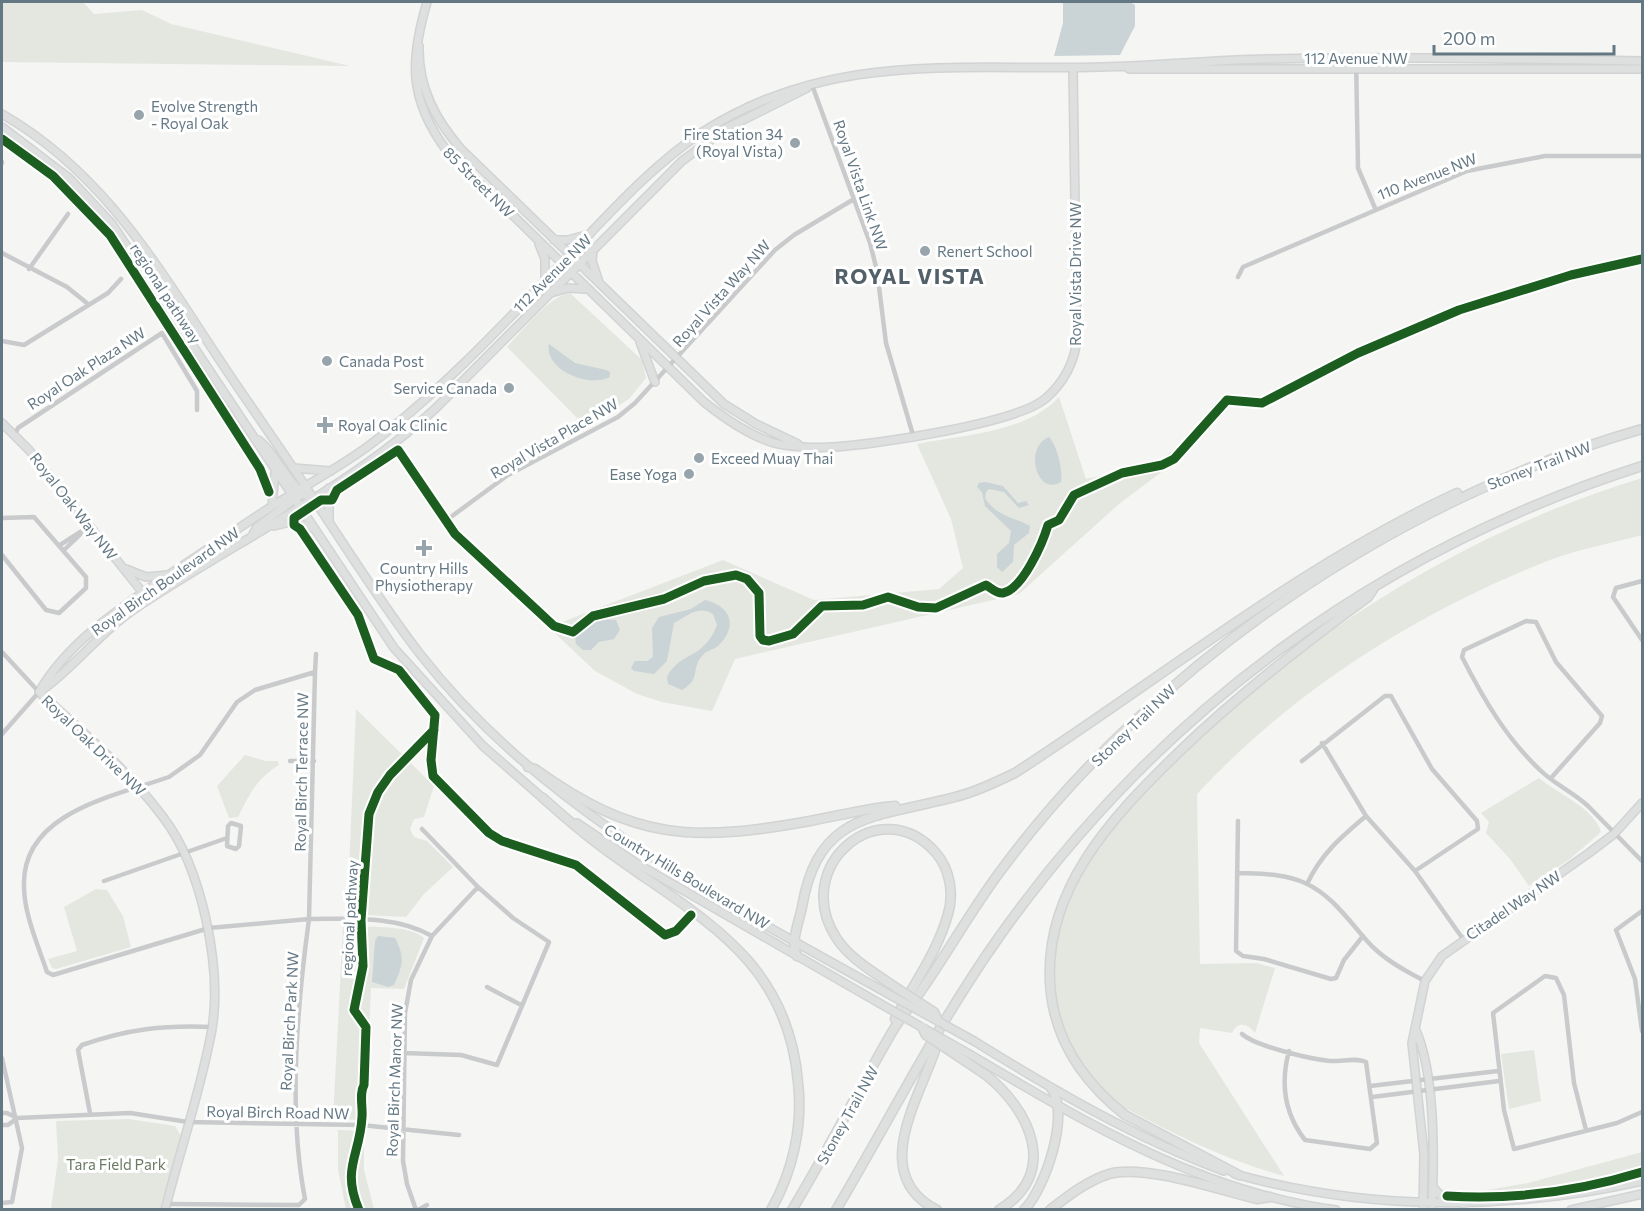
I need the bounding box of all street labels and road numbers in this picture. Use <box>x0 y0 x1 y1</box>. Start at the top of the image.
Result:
street label: 112 Avenue NW <box>1304 49 1408 67</box>
street label: Royal Vista Link NW <box>830 117 892 253</box>
street label: 85 Street NW <box>440 143 518 221</box>
street label: 110 Avenue NW <box>1375 149 1479 203</box>
street label: Royal Vista Drive NW <box>1066 202 1084 346</box>
street label: 112 Avenue NW <box>509 230 595 316</box>
street label: Royal Vista Way NW <box>668 236 774 350</box>
street label: regional pathway <box>127 239 205 347</box>
street label: Royal Oak Plaza NW <box>23 323 149 413</box>
street label: Royal Vista Place NW <box>487 394 621 482</box>
street label: Stoney Trail NW <box>1485 437 1593 493</box>
street label: Royal Oak Way NW <box>27 449 121 563</box>
street label: Royal Birch Boulevard NW <box>88 523 242 639</box>
street label: Stoney Trail NW <box>1087 680 1179 770</box>
street label: Royal Oak Drive NW <box>38 691 150 799</box>
street label: Royal Birch Terrace NW <box>291 692 311 852</box>
street label: Country Hills Boulevard NW <box>601 820 773 932</box>
street label: regional pathway <box>337 859 361 977</box>
street label: Citadel Way NW <box>1462 867 1564 943</box>
street label: Royal Birch Park NW <box>276 951 302 1091</box>
street label: Royal Birch Manor NW <box>382 1003 406 1157</box>
street label: Stoney Trail NW <box>813 1063 881 1167</box>
street label: Royal Birch Road NW <box>206 1102 350 1122</box>

